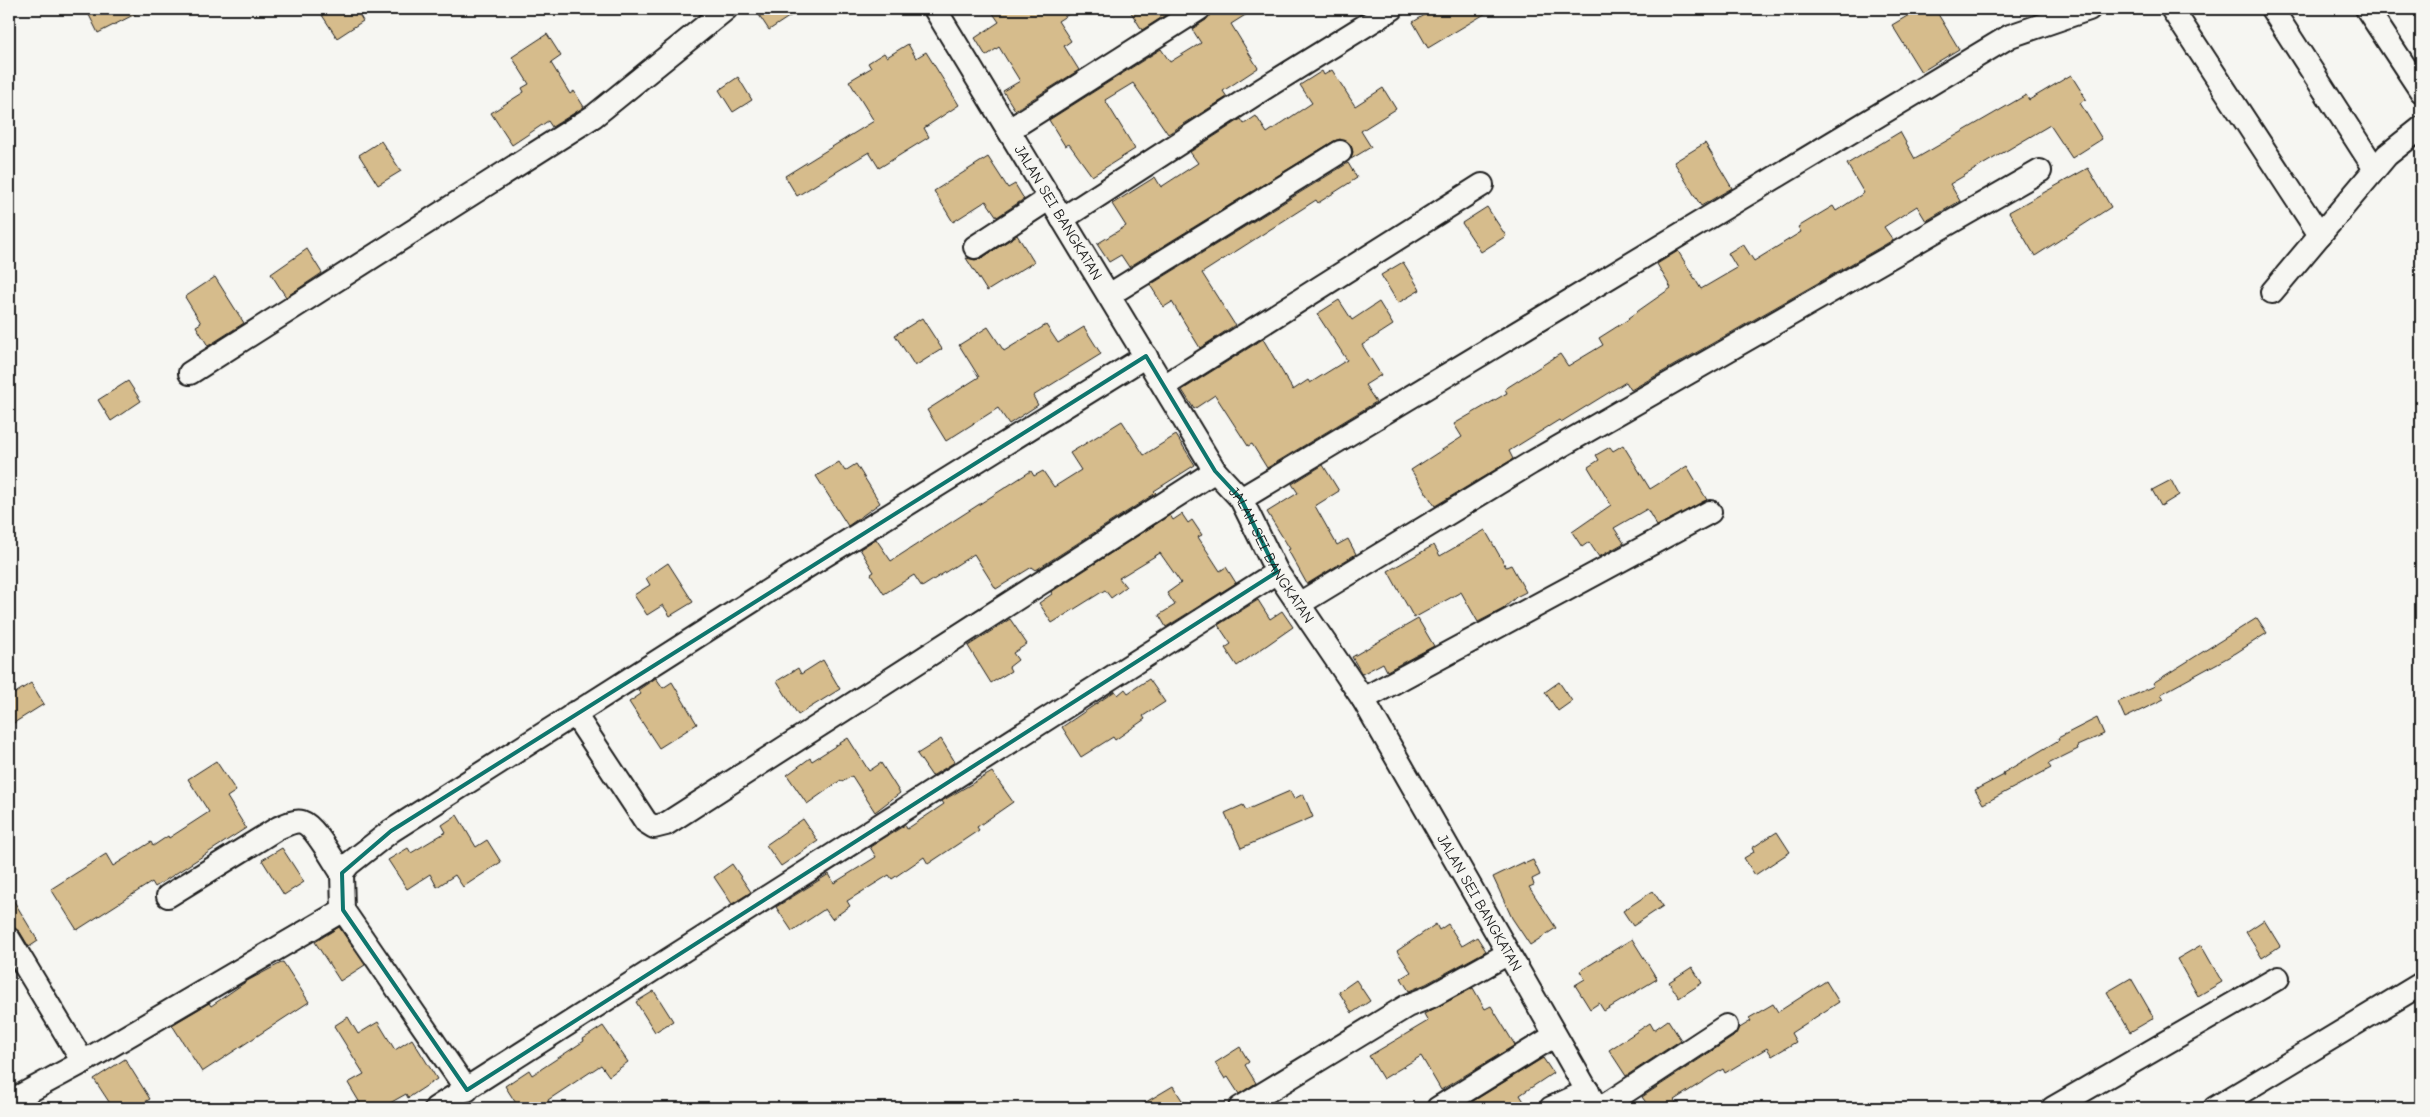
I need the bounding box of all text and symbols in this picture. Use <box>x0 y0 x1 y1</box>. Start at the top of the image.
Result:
street label: JALAN SEI BANGKATAN <box>1011 142 1106 283</box>
street label: JALAN SEI BANGKATAN <box>1225 483 1318 626</box>
street label: JALAN SEI BANGKATAN <box>1433 831 1526 974</box>

